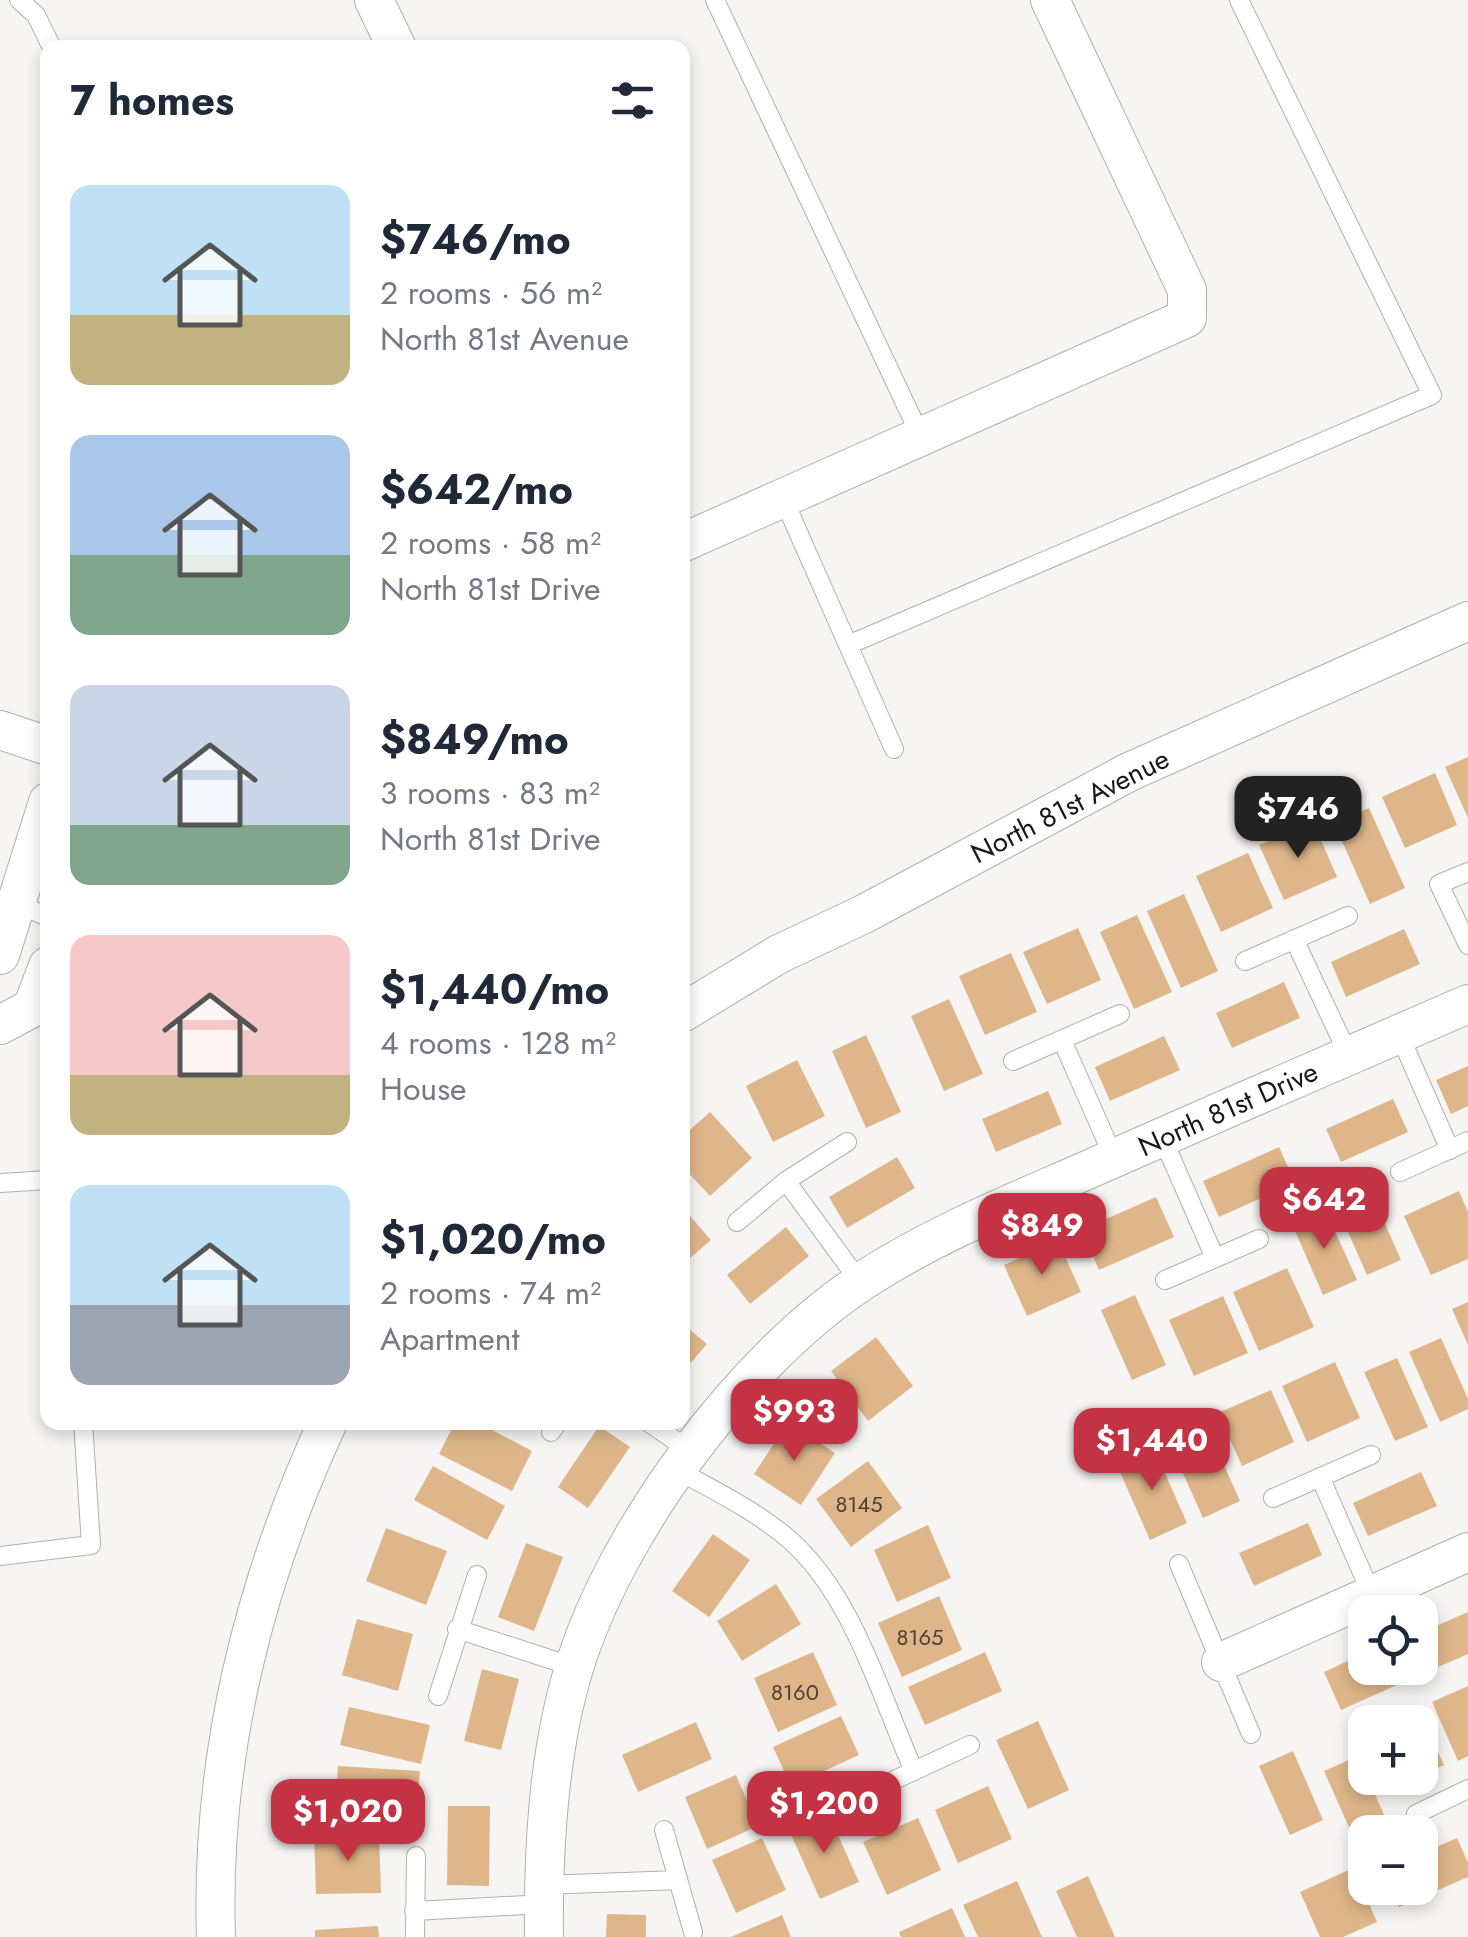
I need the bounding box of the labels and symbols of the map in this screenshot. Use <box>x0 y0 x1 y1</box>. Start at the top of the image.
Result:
street label: North 81st Avenue <box>964 738 1176 874</box>
pin: $746 <box>1239 776 1357 861</box>
street label: North 81st Drive <box>1132 1051 1324 1167</box>
pin: $642 <box>1265 1167 1383 1252</box>
pin: $849 <box>983 1193 1101 1278</box>
pin: $993 <box>735 1379 853 1464</box>
pin: $1,440 <box>1071 1408 1233 1493</box>
house number: 8145 <box>835 1488 883 1520</box>
house number: 8165 <box>897 1621 944 1653</box>
house number: 8160 <box>771 1676 819 1708</box>
pin: $1,200 <box>743 1771 905 1856</box>
pin: $1,020 <box>267 1779 429 1864</box>

